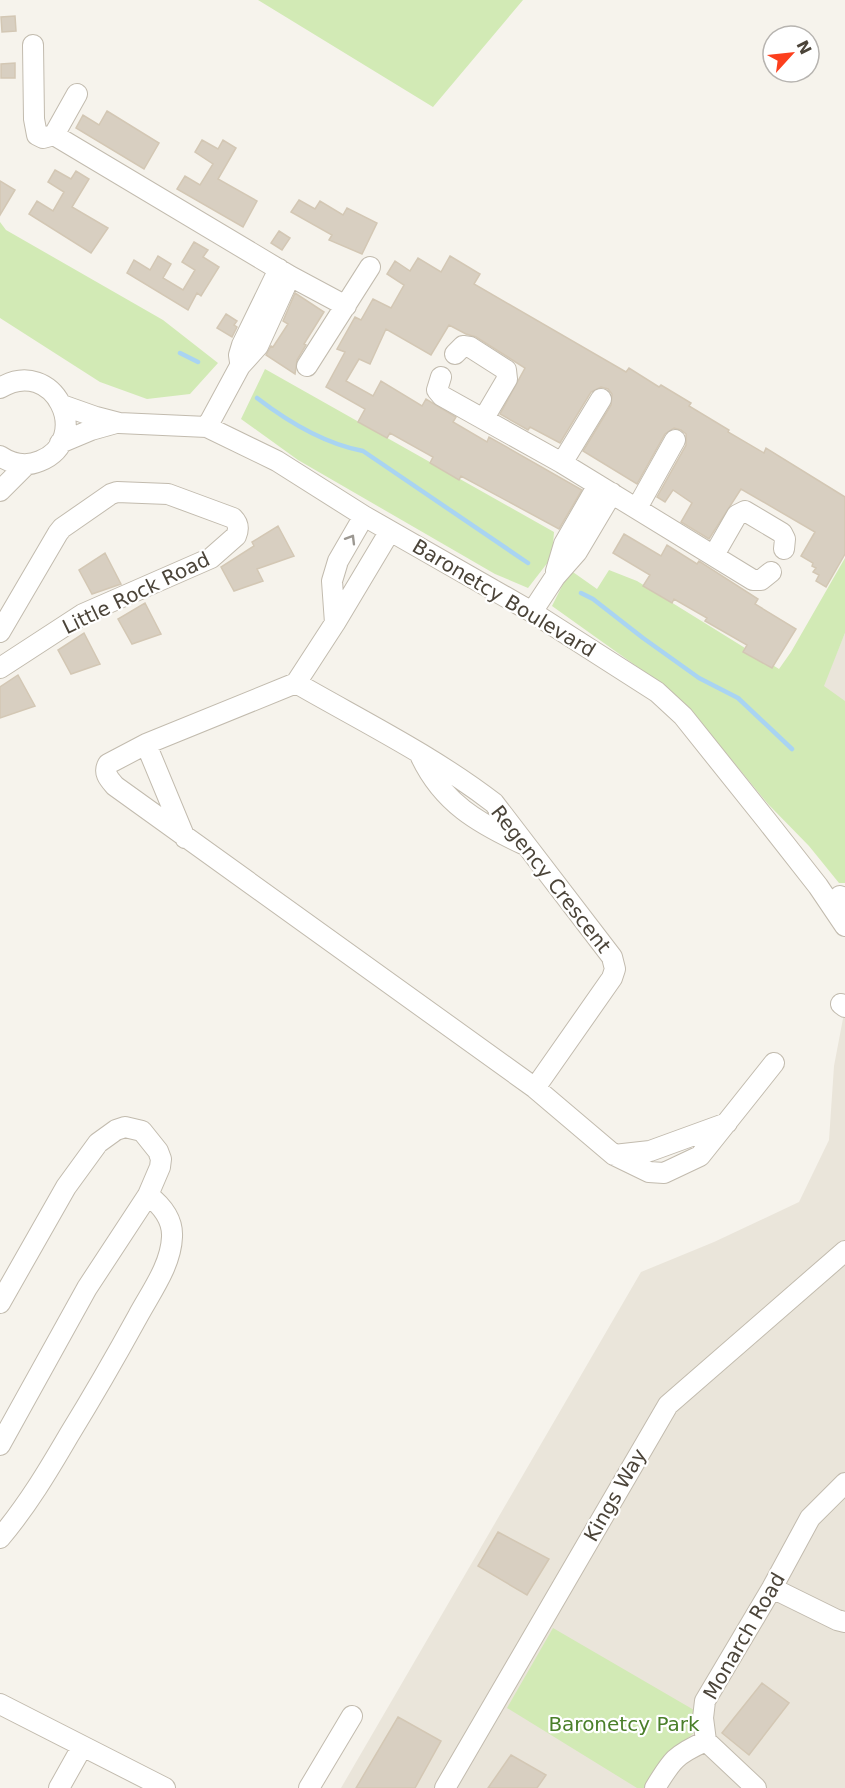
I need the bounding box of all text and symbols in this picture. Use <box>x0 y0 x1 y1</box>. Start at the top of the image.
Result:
north arrow <box>761 24 821 84</box>
text: N <box>792 37 815 58</box>
street label: Baronetcy Boulevard <box>408 534 600 662</box>
one-way arrow <box>344 535 356 545</box>
street label: Little Rock Road <box>58 547 214 639</box>
street label: Regency Crescent <box>486 801 616 958</box>
street label: Kings Way <box>579 1444 651 1546</box>
street label: Monarch Road <box>698 1568 790 1704</box>
park label: Baronetcy Park <box>548 1712 700 1736</box>

